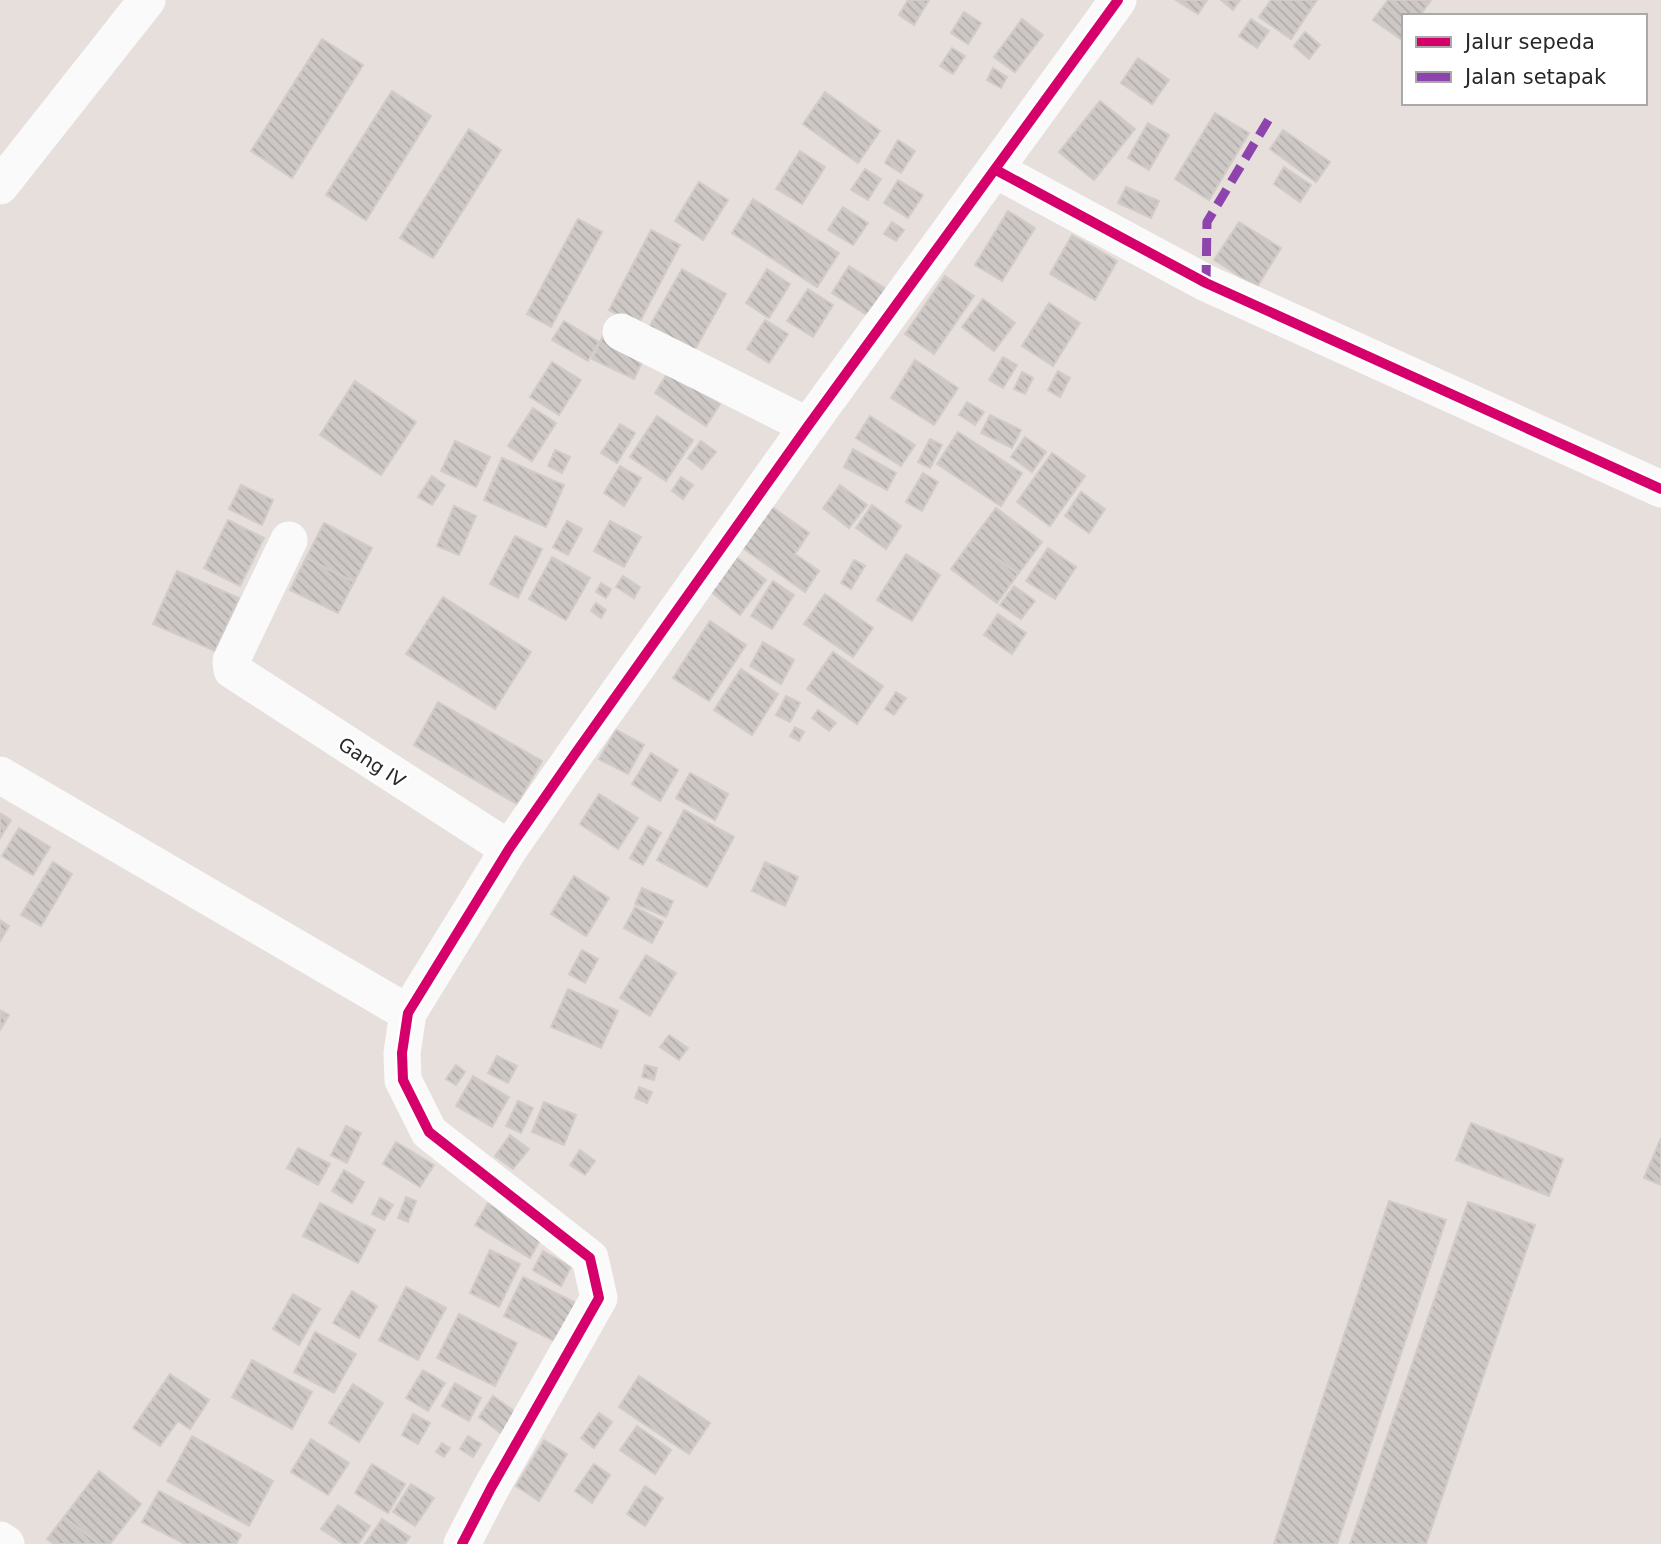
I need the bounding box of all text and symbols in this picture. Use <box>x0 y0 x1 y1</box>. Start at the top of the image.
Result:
legend <box>1402 14 1647 105</box>
text: Jalur sepeda <box>1463 30 1595 54</box>
text: Jalan setapak <box>1463 65 1607 89</box>
street label: Gang IV <box>335 732 409 792</box>

